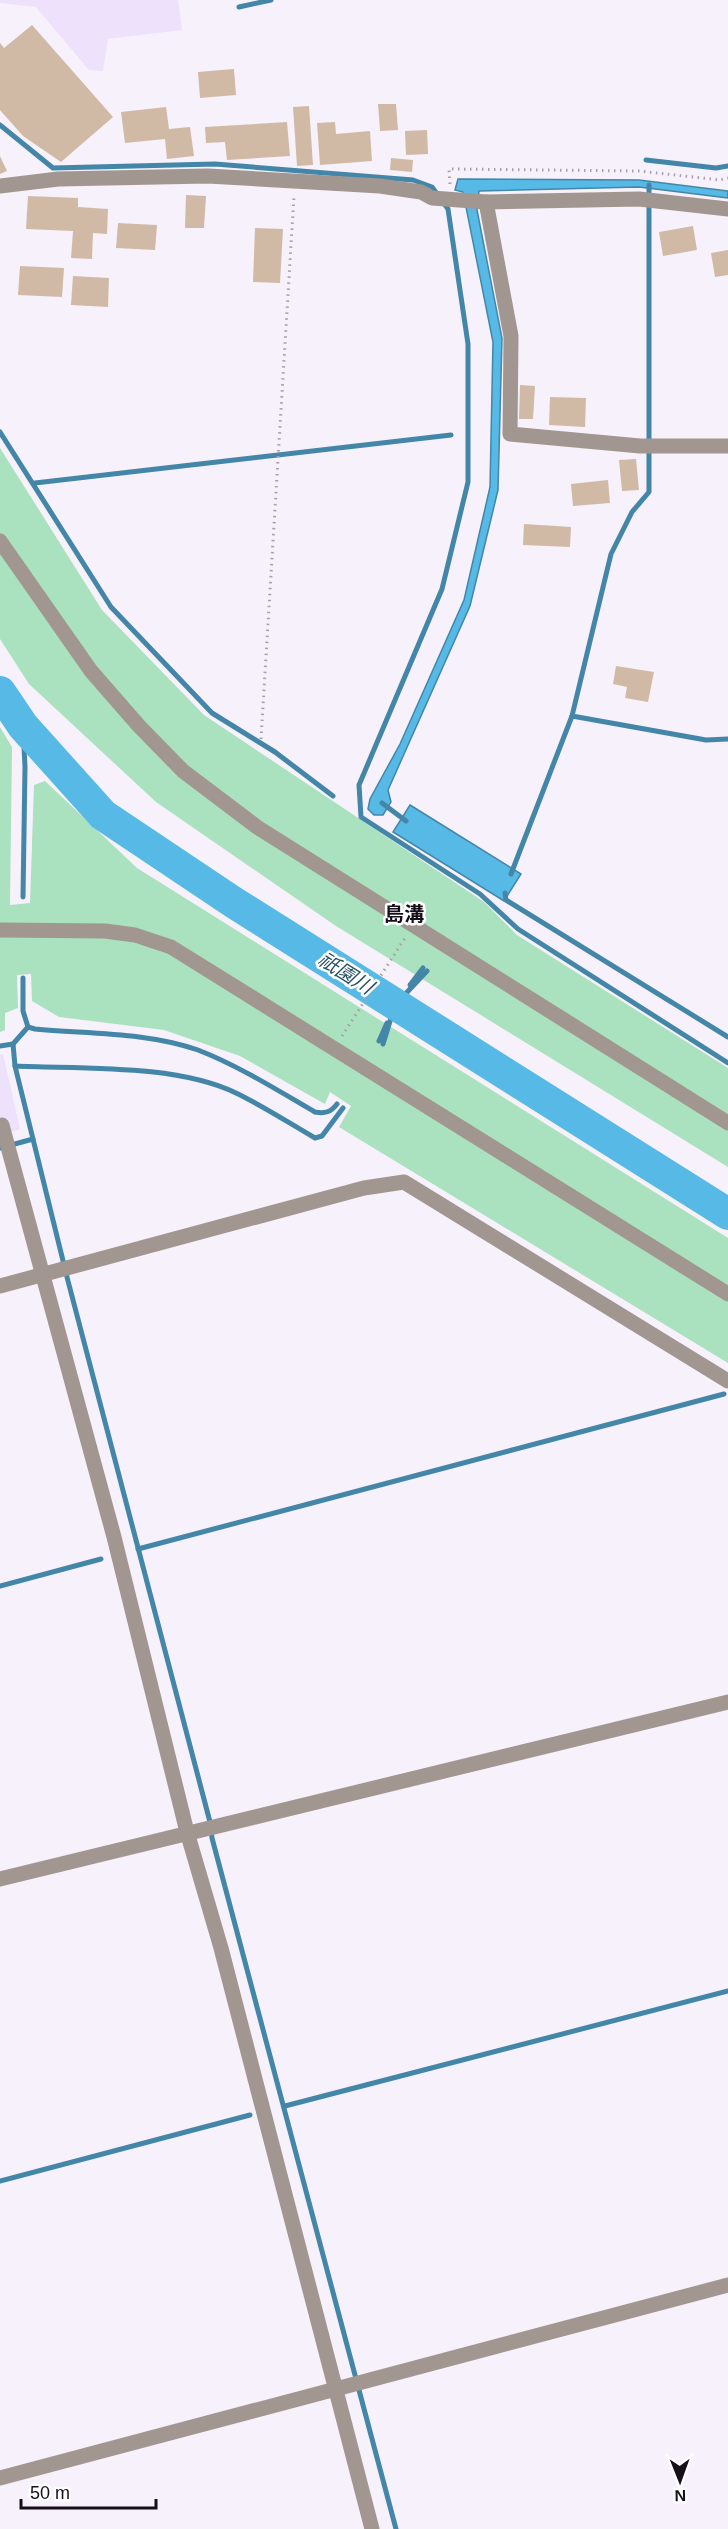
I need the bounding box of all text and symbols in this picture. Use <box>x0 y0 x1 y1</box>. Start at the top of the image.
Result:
district label: 島溝 <box>384 903 424 925</box>
water label: 祇園川 <box>315 948 379 999</box>
north arrow <box>650 2451 710 2511</box>
scale bar <box>21 2472 156 2510</box>
text: 50 m <box>30 2483 70 2503</box>
text: N <box>674 2487 686 2504</box>

